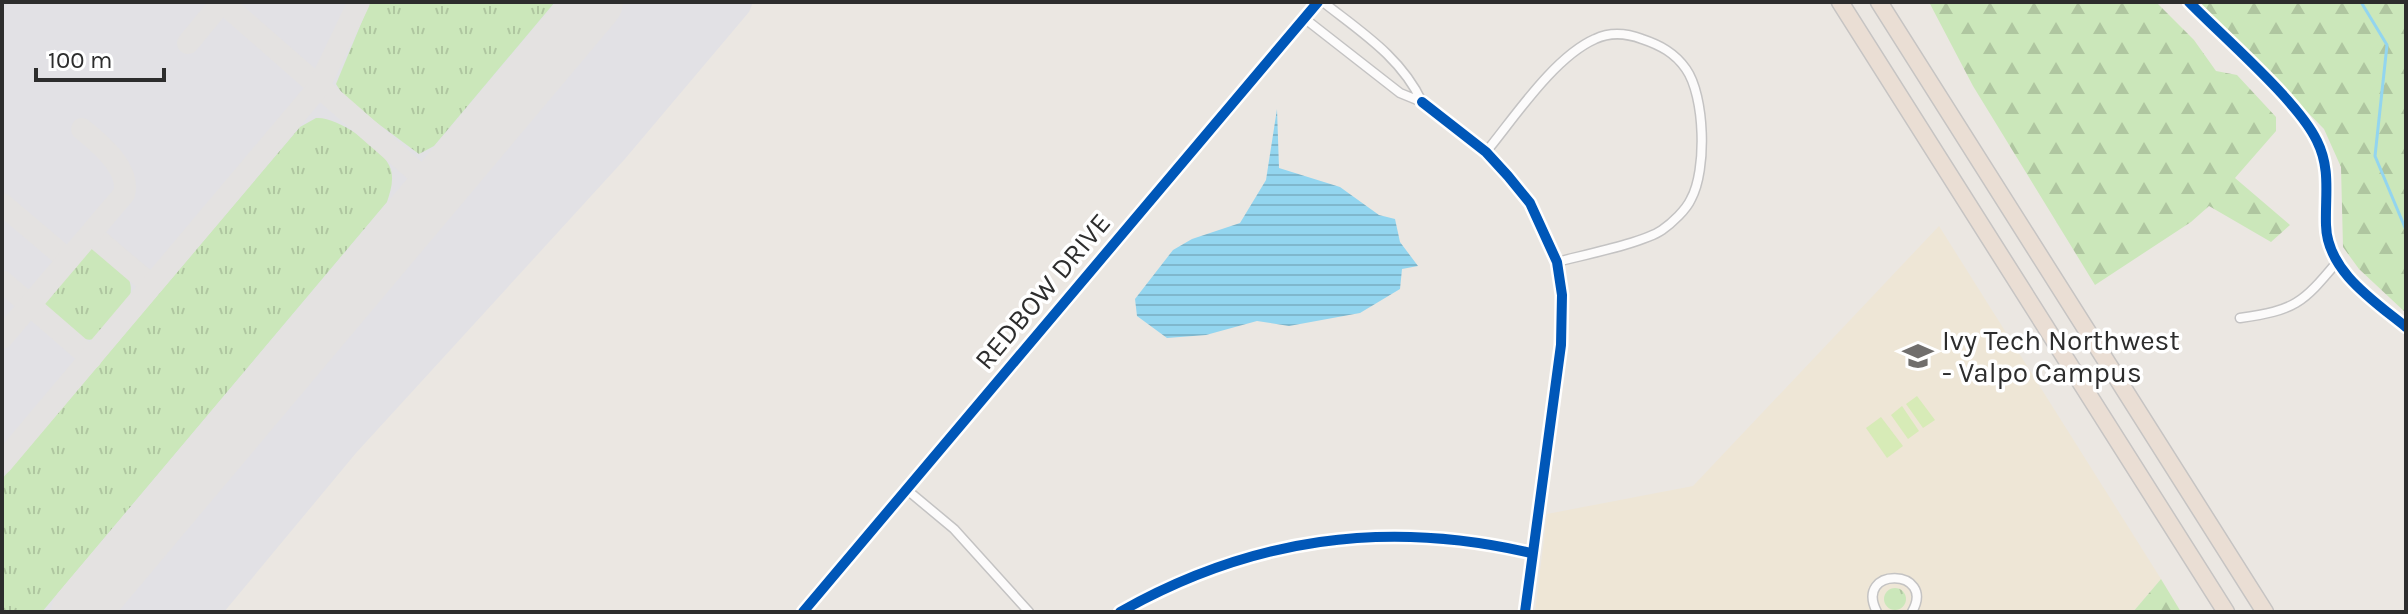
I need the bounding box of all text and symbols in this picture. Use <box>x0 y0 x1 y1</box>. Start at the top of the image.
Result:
scale bar <box>36 32 164 82</box>
text: 100 m <box>48 46 113 74</box>
street label: REDBOW DRIVE <box>968 207 1117 376</box>
place label: Ivy Tech Northwest - Valpo Campus <box>1942 324 2180 389</box>
school or university icon: Ivy Tech Northwest - Valpo Campus <box>1901 339 1935 373</box>

